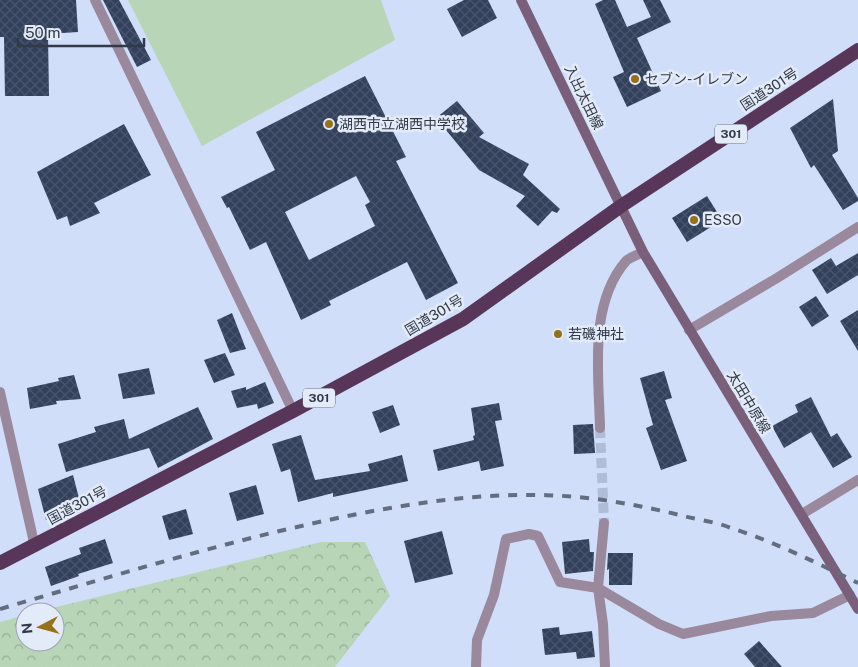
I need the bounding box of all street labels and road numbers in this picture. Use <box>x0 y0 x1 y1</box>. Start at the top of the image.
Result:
street label: 入出太田線 <box>561 62 607 132</box>
street label: 国道301号 <box>737 65 801 113</box>
road number: 301 <box>715 125 747 144</box>
street label: 国道301号 <box>402 291 466 339</box>
street label: 太田中原線 <box>724 368 774 436</box>
road number: 301 <box>303 388 335 408</box>
street label: 国道301号 <box>45 483 109 527</box>

